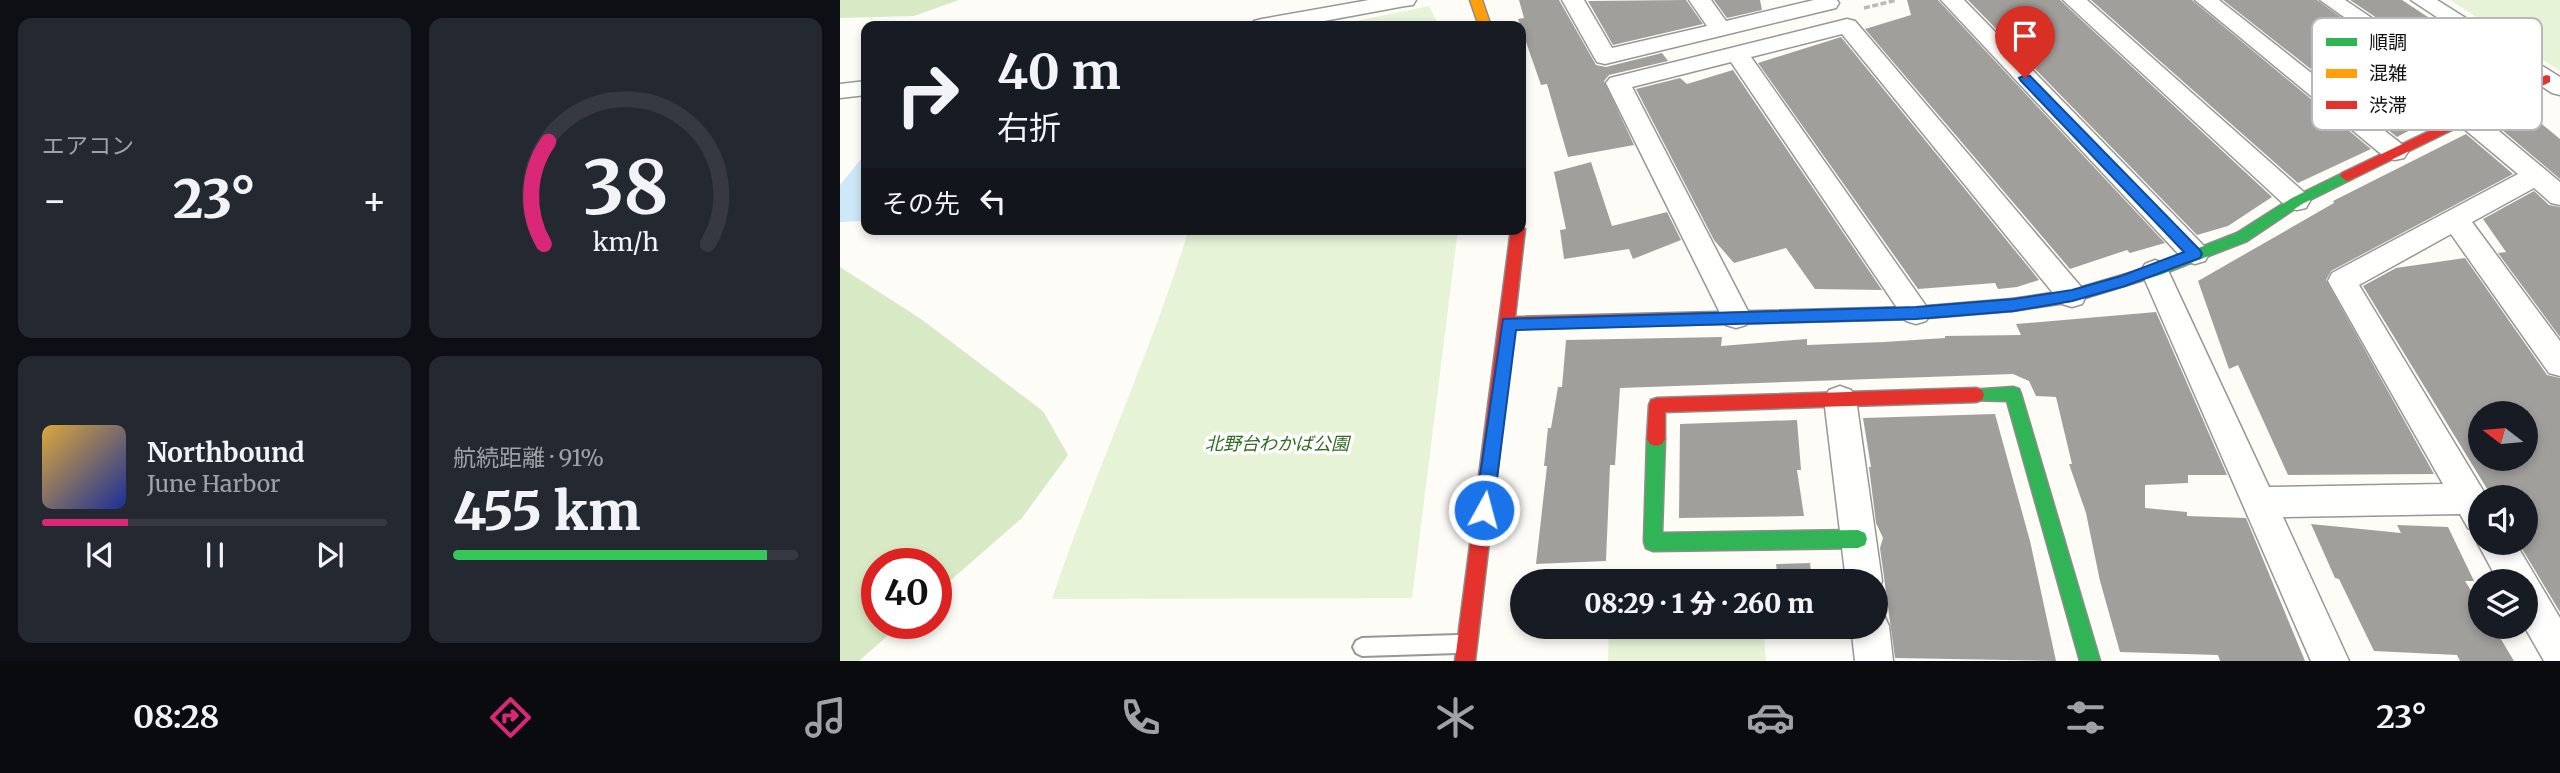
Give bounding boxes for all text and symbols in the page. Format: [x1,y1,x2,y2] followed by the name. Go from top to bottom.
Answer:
[1995,6,2055,78] pin
[2006,17,2044,55] icon: arrive
[2312,18,2542,130] legend
[2369,30,2407,54] text: 順調
[997,41,1121,102] text: 40 m
[882,49,973,140] icon: right
[2369,61,2407,85] text: 混雑
[2369,93,2407,117] text: 渋滞
[997,108,1061,148] text: 右折
[42,131,134,160] text: エアコン
[582,142,669,234] text: 38
[173,167,256,232] text: 23°
[42,177,67,224] text: −
[362,177,387,224] text: +
[974,182,1012,220] icon: left
[882,187,960,220] text: その先
[592,226,659,258] text: km/h
[2468,401,2538,471] north arrow
[2468,401,2538,639] map controls
[1205,432,1352,455] park label: 北野台わかば公園
[147,436,305,469] text: Northbound
[453,443,604,472] text: 航続距離 · 91%
[147,469,280,498] text: June Harbor
[1447,473,1521,547] position arrow
[453,479,641,544] text: 455 km
[2468,485,2538,555] button: sound
[81,536,119,574] icon: previous
[196,536,234,574] icon: pause
[311,536,349,574] icon: next
[861,548,952,639] speed limit sign: 40
[2468,569,2538,639] button: layers
[1584,587,1814,620] text: 08:29 · 1 分 · 260 m
[486,693,535,742] icon: directions
[801,693,850,742] icon: music
[1116,693,1165,742] icon: phone
[1431,693,1480,742] icon: climate
[1746,693,1795,742] icon: car
[2061,693,2110,742] icon: filters
[133,697,219,737] text: 08:28
[2376,697,2427,737] text: 23°

